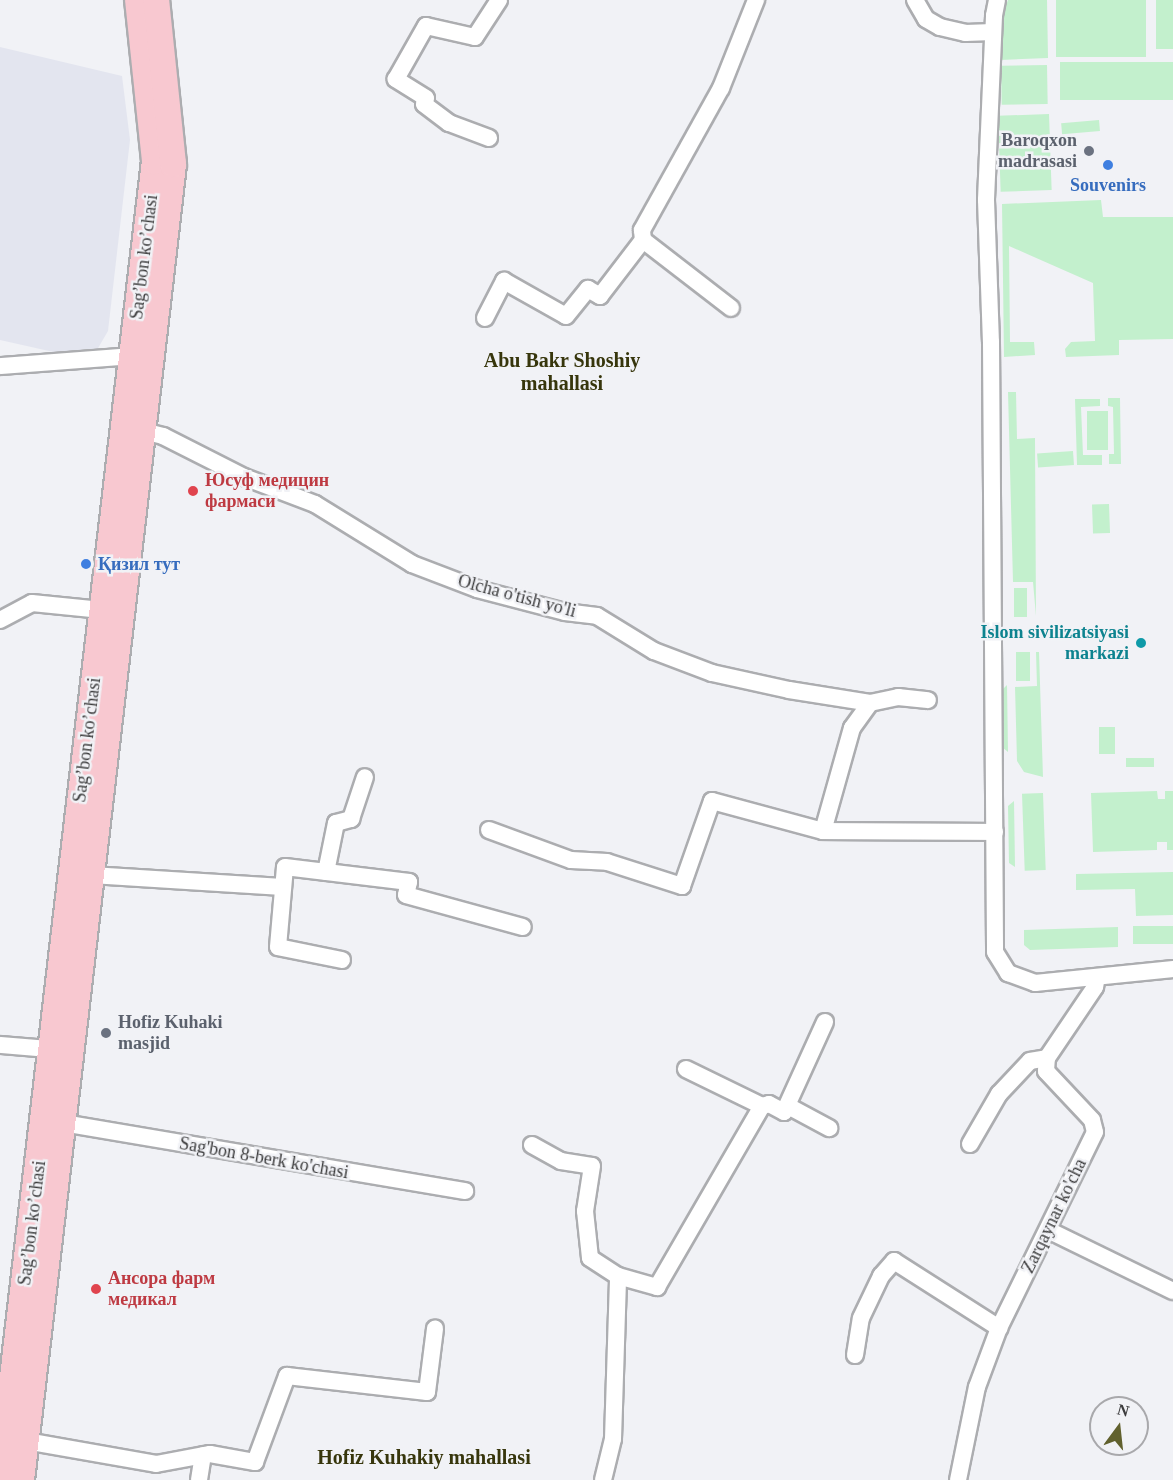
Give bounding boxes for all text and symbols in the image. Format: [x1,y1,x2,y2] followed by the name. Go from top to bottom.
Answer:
[998,130,1077,172] place label: Baroqxon madrasasi
[1082,144,1096,158] marker: Baroqxon madrasasi
[1101,158,1115,172] marker: Souvenirs
[1070,174,1146,196] place label: Souvenirs
[126,193,162,321] street label: Sag’bon ko’chasi
[484,349,640,396] district label: Abu Bakr Shoshiy mahallasi
[205,470,329,512] place label: Юсуф медицин фармаси
[186,484,200,498] marker: Юсуф медицин фармаси
[98,553,180,575] place label: Қизил тут
[79,557,93,571] marker: Қизил тут
[456,570,578,622] street label: Olcha o'tish yo'li
[980,622,1129,664] place label: Islom sivilizatsiyasi markazi
[1134,636,1148,650] marker: Islom sivilizatsiyasi markazi
[69,676,105,804] street label: Sag’bon ko’chasi
[118,1012,223,1054] place label: Hofiz Kuhaki masjid
[99,1026,113,1040] marker: Hofiz Kuhaki masjid
[178,1132,350,1184] street label: Sag'bon 8-berk ko'chasi
[1017,1155,1091,1277] street label: Zarqaynar ko'cha
[14,1159,50,1287] street label: Sag’bon ko’chasi
[108,1268,215,1310] place label: Ансора фарм медикал
[89,1282,103,1296] marker: Ансора фарм медикал
[1089,1396,1149,1456] north arrow
[1115,1400,1131,1420] text: N
[317,1445,531,1469] district label: Hofiz Kuhakiy mahallasi

